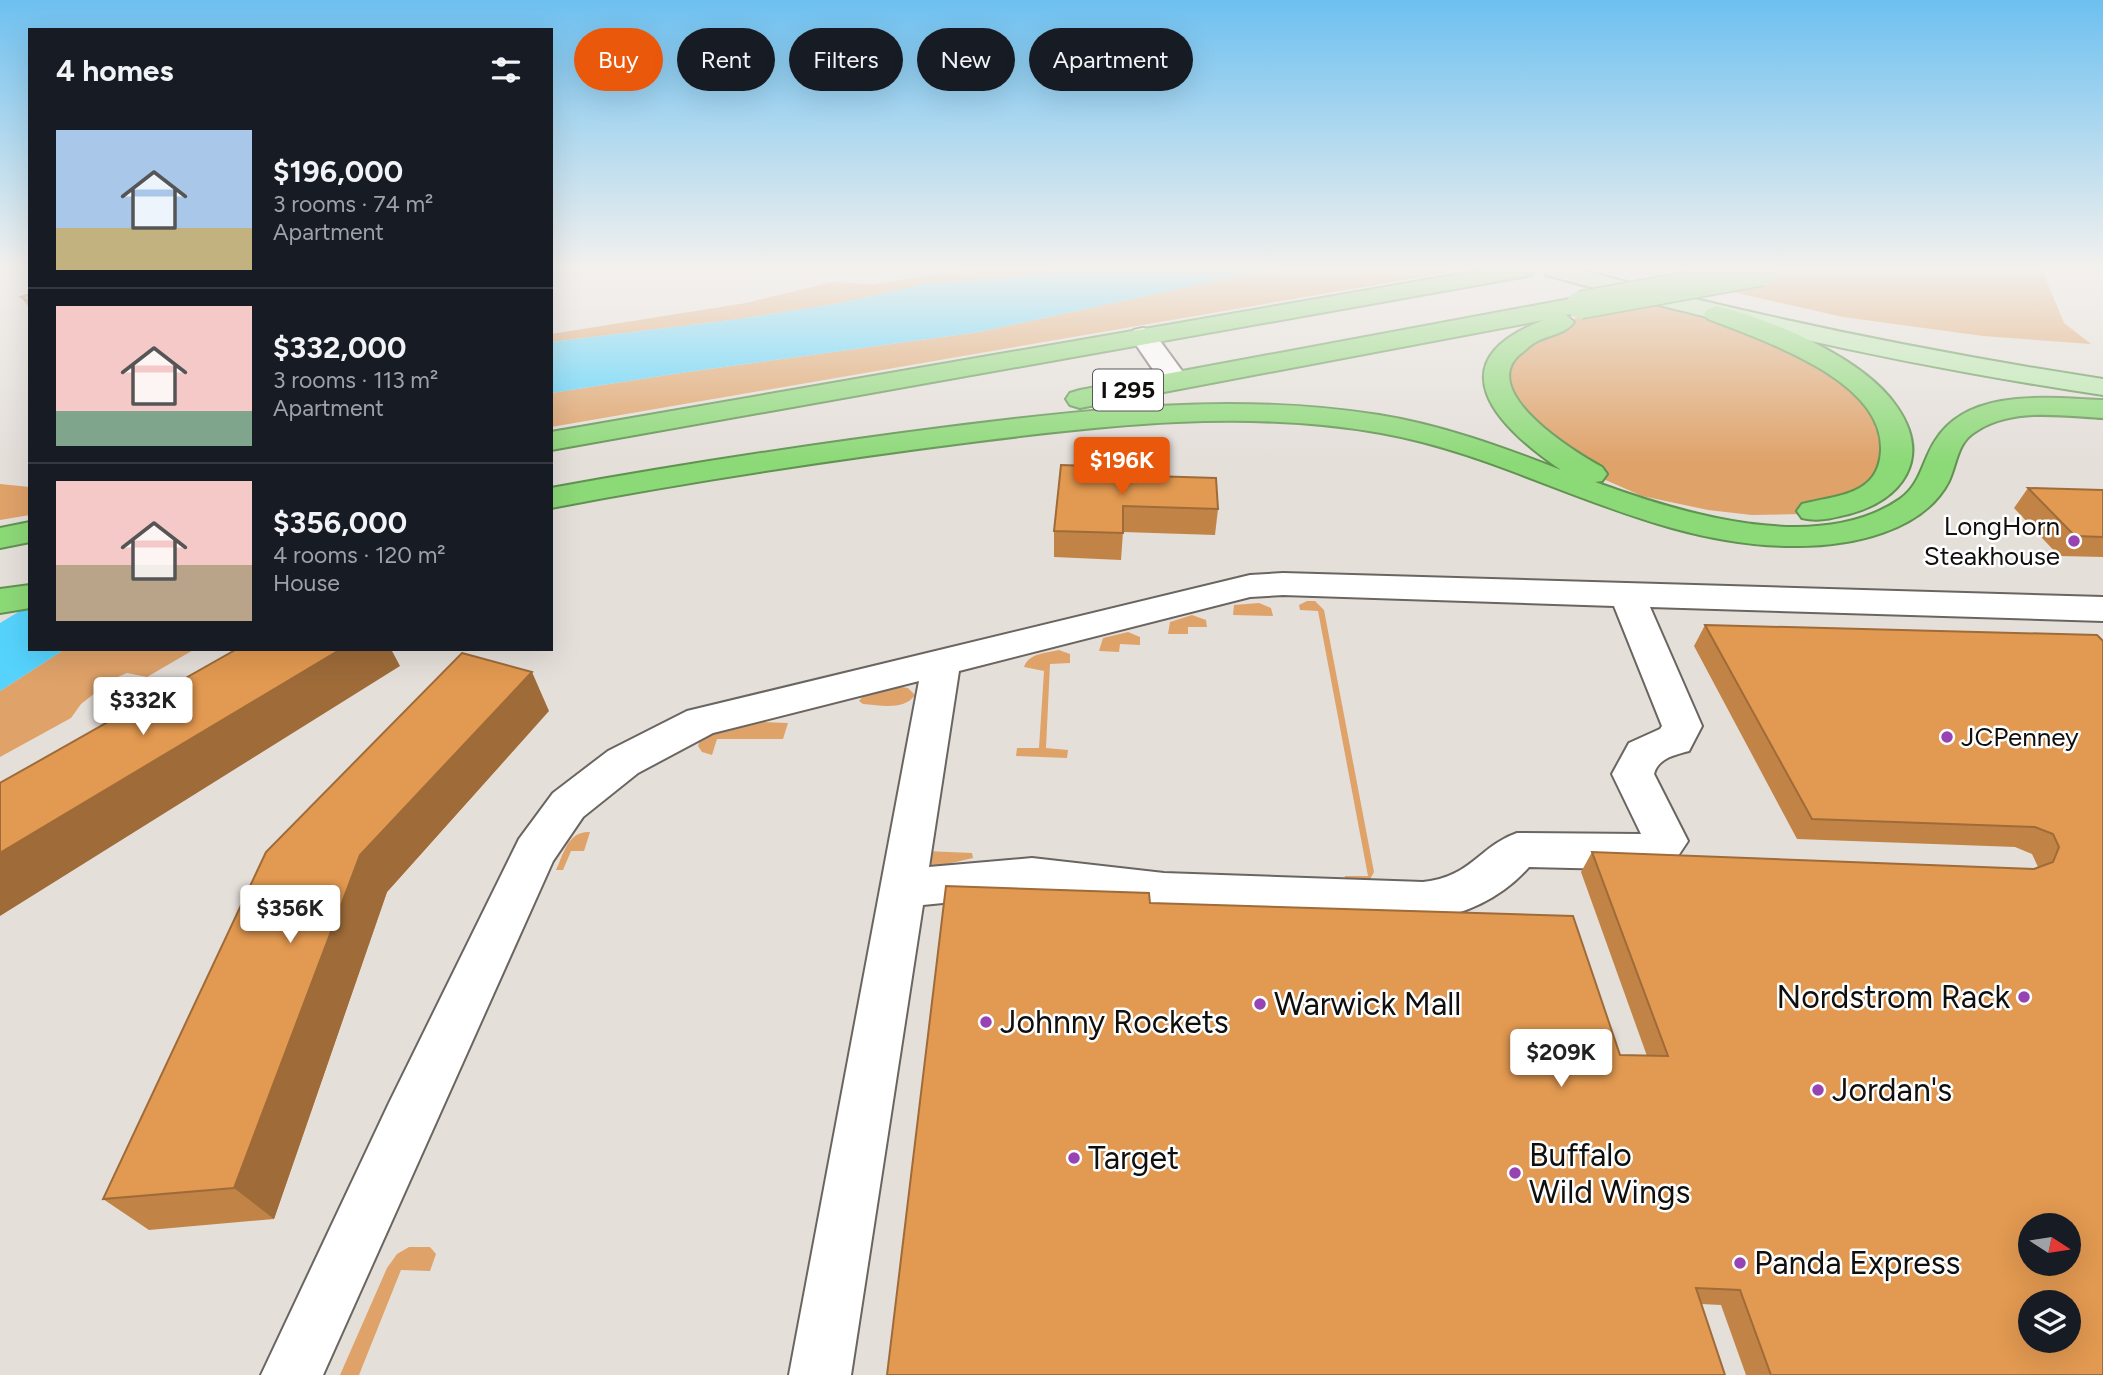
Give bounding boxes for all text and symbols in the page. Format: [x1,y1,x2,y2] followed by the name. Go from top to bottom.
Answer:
[574,28,663,91] chip: Buy
[677,28,775,91] chip: Rent
[789,28,903,91] chip: Filters
[917,28,1015,91] chip: New
[1029,28,1193,91] chip: Apartment
[487,51,525,89] icon: filters
[56,52,173,89] text: 4 homes
[273,153,403,190] text: $196,000
[112,158,196,242] icon: home
[273,190,433,218] text: 3 rooms · 74 m²
[273,218,384,246] text: Apartment
[273,329,406,366] text: $332,000
[112,334,196,418] icon: home
[273,366,438,394] text: 3 rooms · 113 m²
[1093,370,1163,410] road number: I 295
[273,394,384,422] text: Apartment
[1073,438,1171,497] pin: $196K
[1090,446,1154,474] text: $196K
[273,504,407,541] text: $356,000
[112,509,196,593] icon: home
[1924,510,2060,572] place label: LongHorn Steakhouse
[2066,533,2082,549] marker: LongHorn Steakhouse
[273,541,446,569] text: 4 rooms · 120 m²
[273,569,340,597] text: House
[94,678,192,737] pin: $332K
[110,686,176,714] text: $332K
[1961,721,2079,753] place label: JCPenney
[1939,729,1955,745] marker: JCPenney
[241,886,339,945] pin: $356K
[256,894,324,922] text: $356K
[1776,978,2010,1016] place label: Nordstrom Rack
[1274,985,1461,1023] place label: Warwick Mall
[2016,989,2032,1005] marker: Nordstrom Rack
[1252,996,1268,1012] marker: Warwick Mall
[1000,1003,1229,1041] place label: Johnny Rockets
[978,1014,994,1030] marker: Johnny Rockets
[1512,1030,1610,1089] pin: $209K
[1526,1038,1596,1066] text: $209K
[1832,1071,1952,1109] place label: Jordan's
[1810,1082,1826,1098] marker: Jordan's
[1529,1136,1691,1211] place label: Buffalo Wild Wings
[1088,1139,1179,1177] place label: Target
[1066,1150,1082,1166] marker: Target
[1507,1165,1523,1181] marker: Buffalo Wild Wings
[2018,1213,2081,1276] north arrow
[2018,1213,2081,1353] map controls
[1754,1244,1961,1282] place label: Panda Express
[1732,1255,1748,1271] marker: Panda Express
[2018,1290,2081,1353] button: layers

